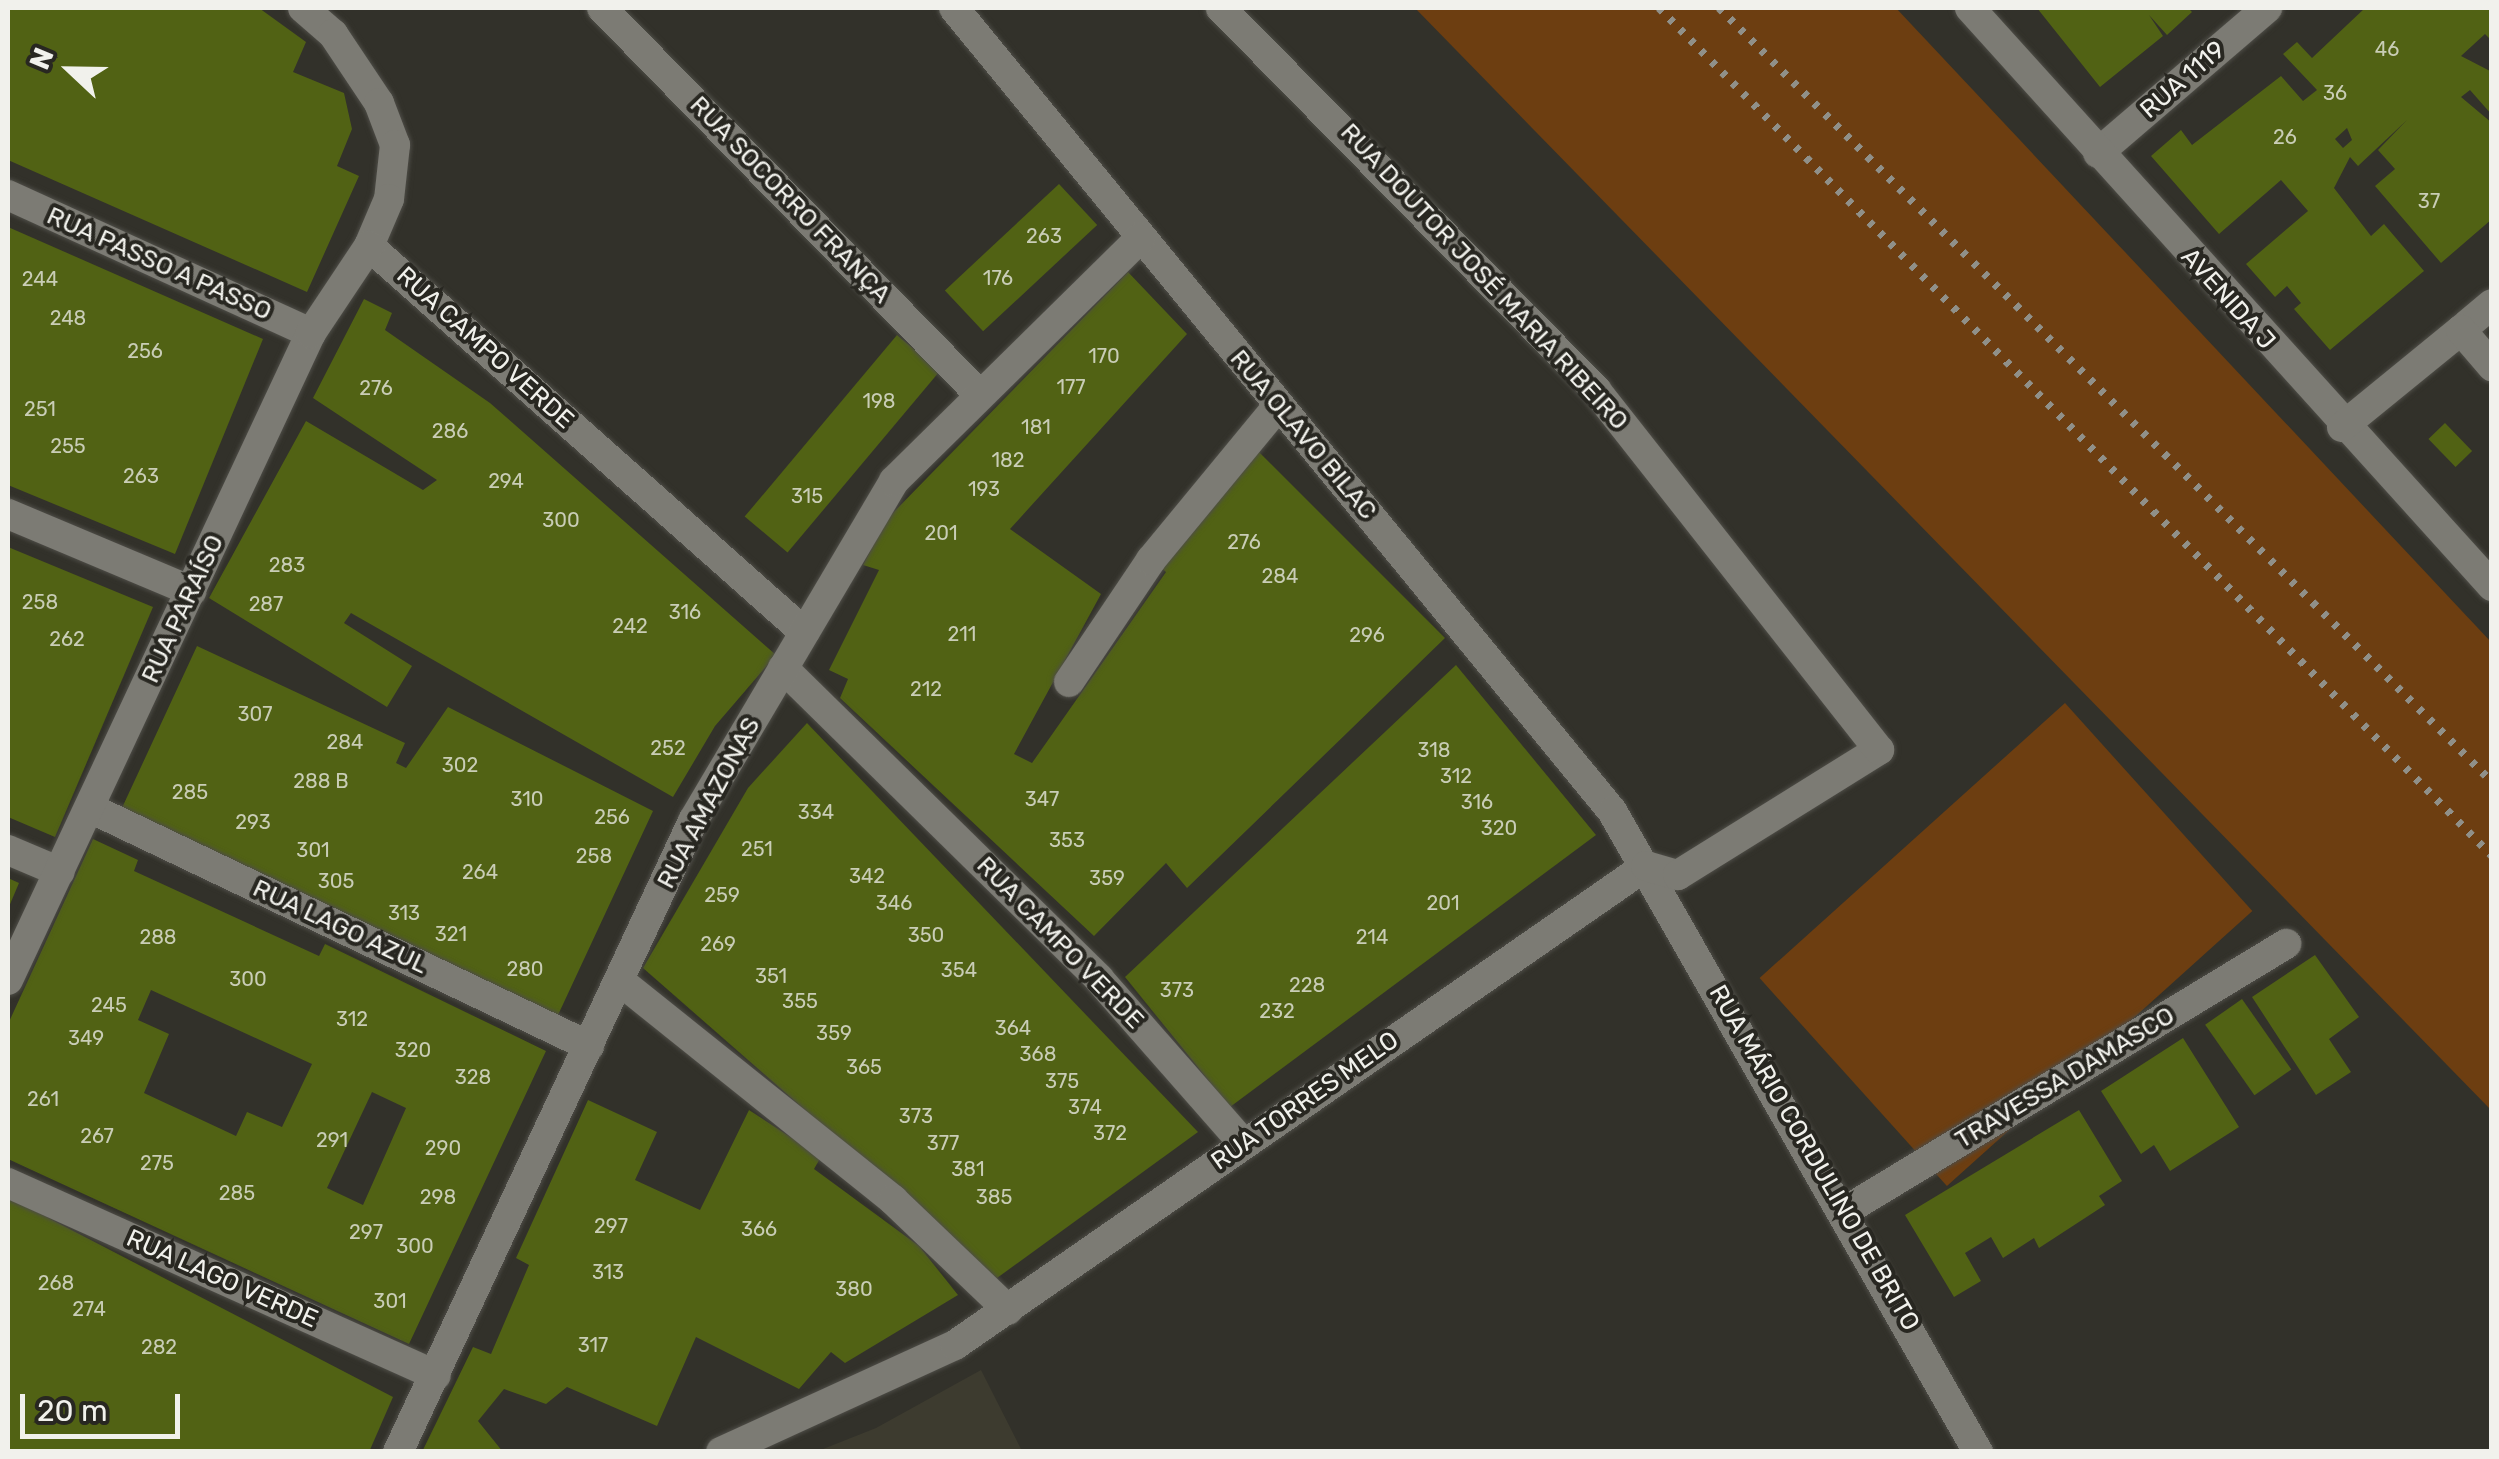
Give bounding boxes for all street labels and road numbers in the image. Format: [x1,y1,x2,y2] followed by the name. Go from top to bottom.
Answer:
[2134,35,2232,125] street label: RUA 1119
[683,90,897,310] street label: RUA SOCORRO FRANÇA
[1334,117,1634,437] street label: RUA DOUTOR JOSÉ MARIA RIBEIRO
[41,201,277,327] street label: RUA PASSO A PASSO
[2174,242,2282,356] street label: AVENIDA J
[390,260,580,436] street label: RUA CAMPO VERDE
[1223,344,1383,526] street label: RUA OLAVO BILAC
[135,530,231,688] street label: RUA PARAÍSO
[651,712,767,894] street label: RUA AMAZONAS
[970,850,1150,1036] street label: RUA CAMPO VERDE
[247,873,433,981] street label: RUA LAGO AZUL
[1702,980,1926,1336] street label: RUA MÁRIO CORDULINO DE BRITO
[1950,1001,2180,1155] street label: TRAVESSA DAMASCO
[1205,1025,1405,1177] street label: RUA TORRES MELO
[121,1223,323,1335] street label: RUA LAGO VERDE

